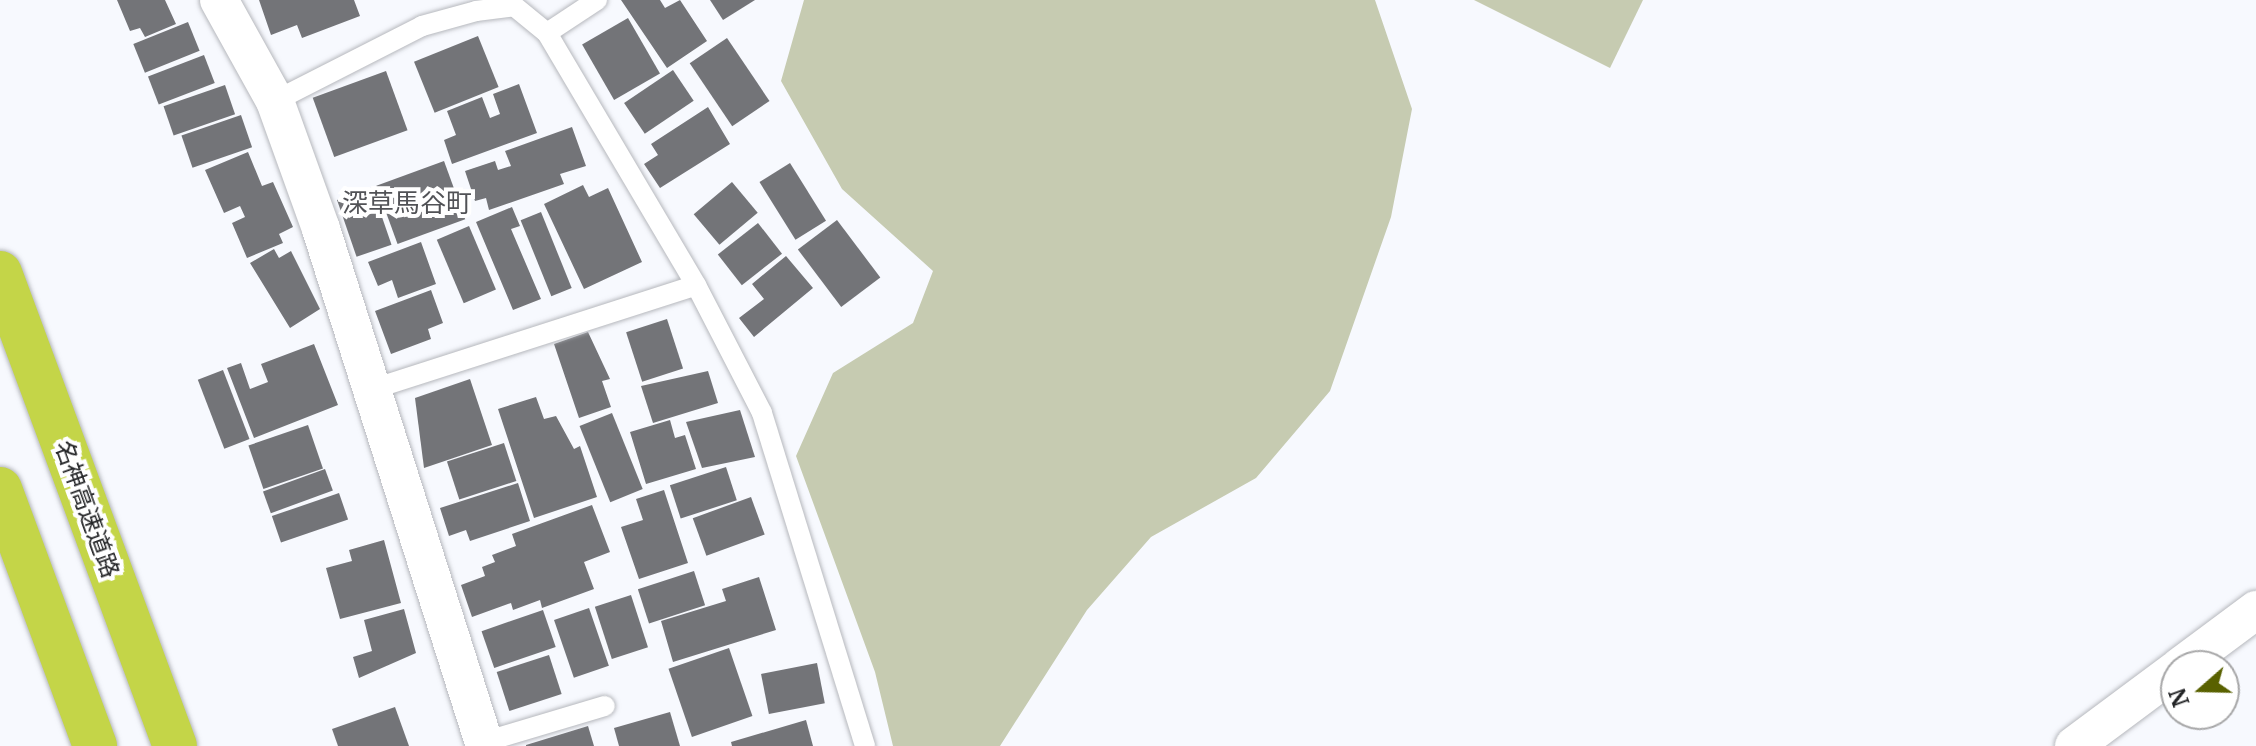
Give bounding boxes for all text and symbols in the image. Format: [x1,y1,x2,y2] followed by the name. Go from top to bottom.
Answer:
[342,187,472,219] district label: 深草馬谷町
[49,436,125,582] street label: 名神高速道路
[2160,650,2240,730] north arrow
[2163,685,2195,710] text: N

